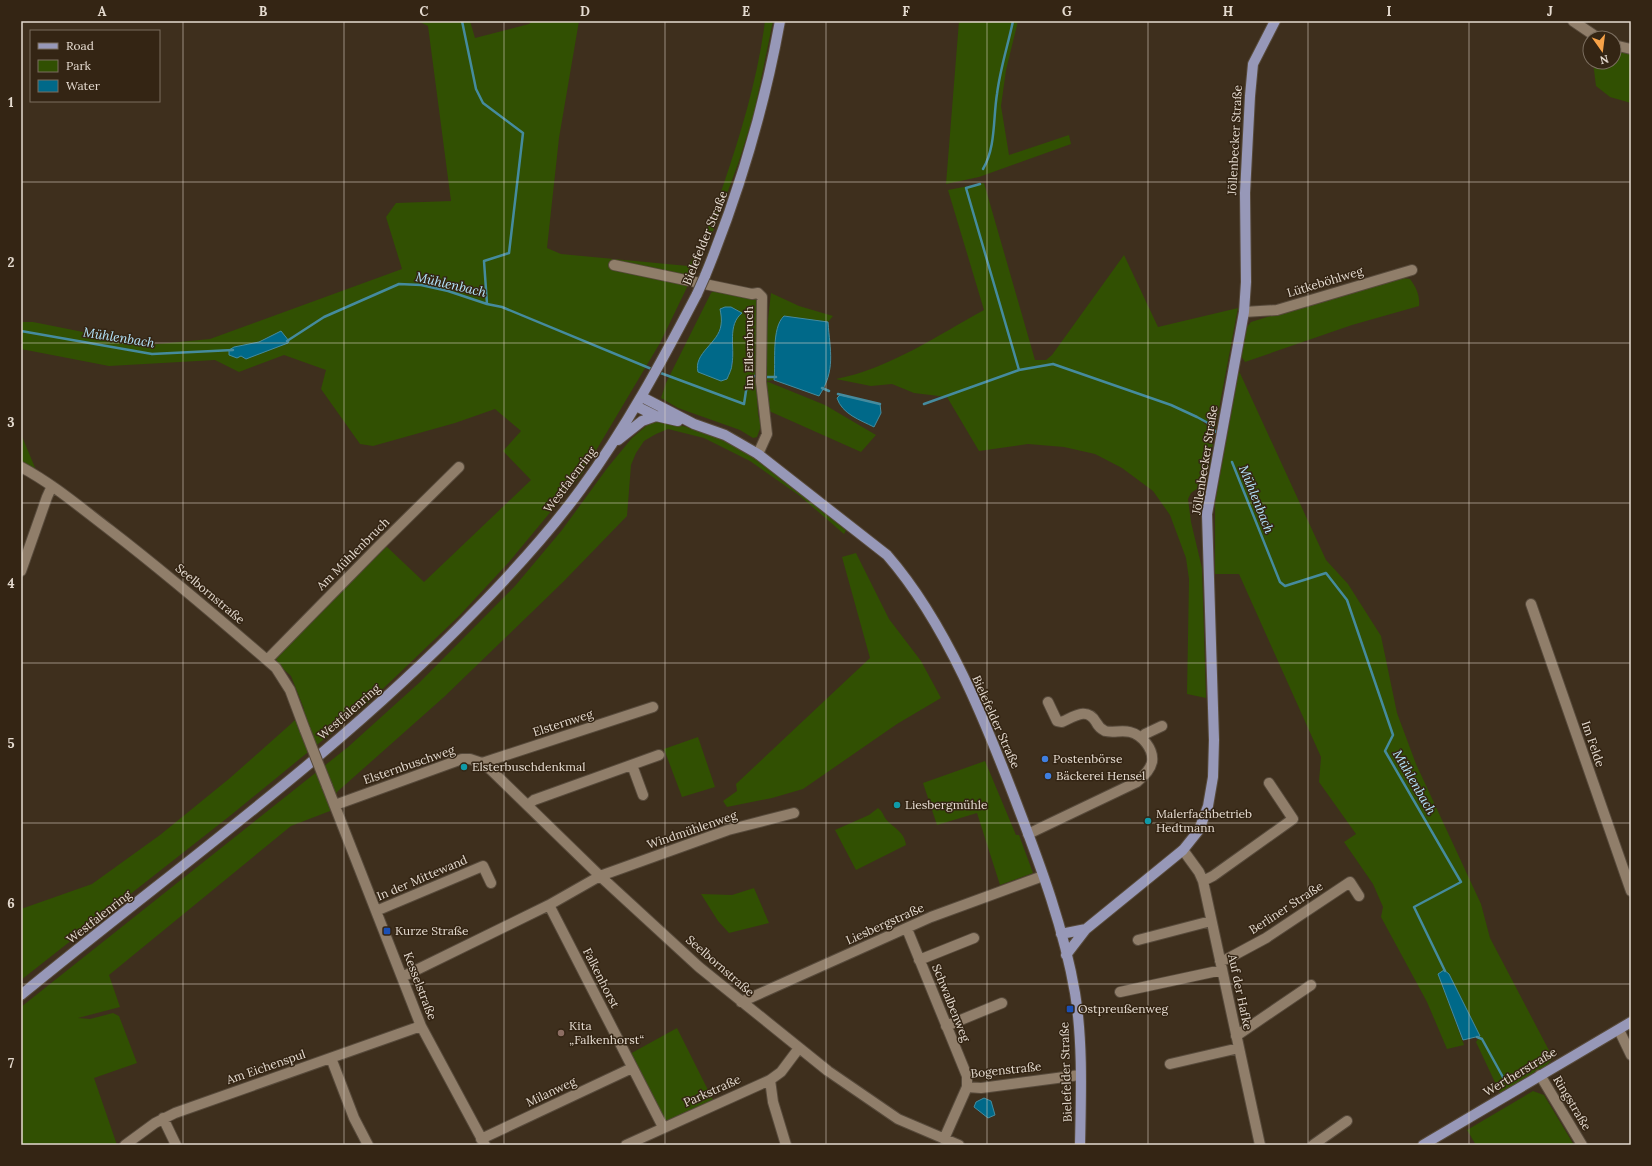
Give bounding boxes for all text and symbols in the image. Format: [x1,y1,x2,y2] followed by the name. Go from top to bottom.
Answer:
[98,3,107,20] text: A
[259,3,268,20] text: B
[420,3,429,20] text: C
[580,3,590,20] text: D
[742,3,750,20] text: E
[902,3,910,20] text: F
[1062,3,1072,20] text: G
[1223,3,1233,20] text: H
[1386,3,1392,20] text: I
[1547,3,1553,20] text: J
[30,30,160,102] legend
[1582,30,1622,70] north arrow
[66,38,94,53] text: Road
[1598,52,1610,68] text: N
[66,58,92,73] text: Park
[66,78,101,93] text: Water
[1224,84,1245,196] street label: Jöllenbecker Straße
[8,94,14,111] text: 1
[679,188,730,287] street label: Bielefelder Straße
[8,254,15,271] text: 2
[1285,263,1365,300] street label: Lütkeböhlweg
[414,268,489,301] water label: Mühlenbach
[741,306,756,390] street label: Im Ellernbruch
[82,323,156,352] water label: Mühlenbach
[1188,404,1221,516] street label: Jöllenbecker Straße
[7,414,15,431] text: 3
[540,444,599,515] street label: Westfalenring
[1235,463,1278,536] water label: Mühlenbach
[312,514,392,594] street label: Am Mühlenbruch
[173,560,248,627] street label: Seelbornstraße
[7,575,15,592] text: 4
[969,673,1024,771] street label: Bielefelder Straße
[314,680,383,743] street label: Westfalenring
[531,706,595,739] street label: Elsternweg
[1579,719,1608,769] street label: Im Felde
[7,735,15,752] text: 5
[361,742,457,787] street label: Elsternbuschweg
[1389,747,1440,818] water label: Mühlenbach
[1053,751,1123,766] place label: Postenbörse
[1040,754,1050,764] marker: Postenbörse
[472,759,585,774] place label: Elsterbuschdenkmal
[459,762,469,772] marker: Elsterbuschdenkmal
[1056,768,1145,783] place label: Bäckerei Hensel
[1043,771,1053,781] marker: Bäckerei Hensel
[905,797,988,812] place label: Liesbergmühle
[892,800,902,810] marker: Liesbergmühle
[1156,806,1252,835] place label: Malerfachbetrieb Hedtmann
[645,807,739,852] street label: Windmühlenweg
[1143,816,1153,826] marker: Malerfachbetrieb Hedtmann
[374,852,469,903] street label: In der Mittewand
[1246,878,1326,937] street label: Berliner Straße
[63,886,134,947] street label: Westfalenring
[7,895,15,912] text: 6
[843,899,927,947] street label: Liesbergstraße
[395,923,469,938] place label: Kurze Straße
[382,926,392,936] marker: Kurze Straße
[683,932,758,1000] street label: Seelbornstraße
[580,945,623,1011] street label: Falkenhorst
[401,950,440,1022] street label: Kesselstraße
[1225,952,1256,1032] street label: Auf der Hafke
[929,962,974,1044] street label: Schwalbenweg
[1078,1001,1168,1016] place label: Ostpreußenweg
[1065,1004,1075,1014] marker: Ostpreußenweg
[569,1018,644,1047] place label: Kita „Falkenhorst“
[1056,1021,1075,1122] street label: Bielefelder Straße
[556,1028,566,1038] marker: Kita „Falkenhorst“
[1480,1044,1560,1099] street label: Wertherstraße
[223,1046,307,1087] street label: Am Eichenspul
[8,1055,14,1072] text: 7
[970,1058,1043,1081] street label: Bogenstraße
[681,1071,743,1110] street label: Parkstraße
[523,1073,579,1110] street label: Milanweg
[1550,1073,1595,1133] street label: Ringstraße

